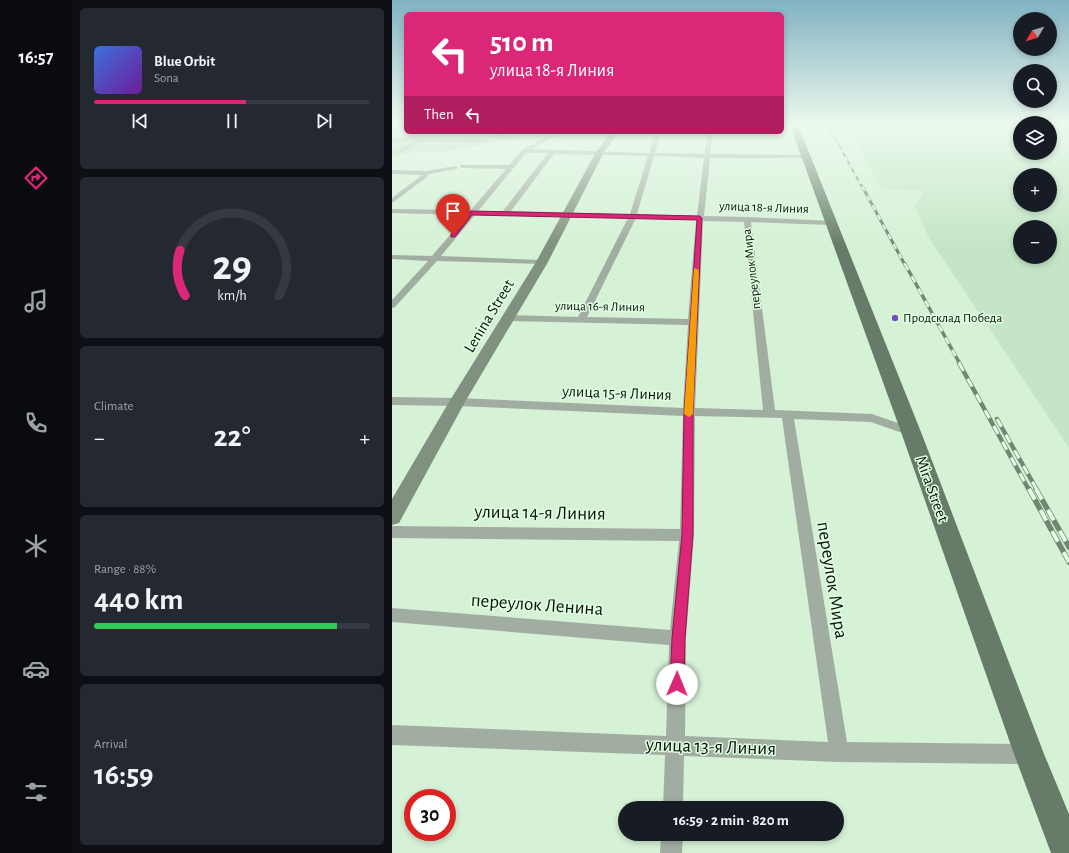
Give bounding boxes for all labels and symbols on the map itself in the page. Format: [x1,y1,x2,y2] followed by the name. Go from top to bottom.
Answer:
[1013,12,1057,56] north arrow
[436,194,470,235] pin
[718,200,809,216] street label: улица 18-я Линия
[741,228,763,310] street label: переулок Мира
[461,277,517,355] street label: Lenina Street
[554,300,645,314] street label: улица 16-я Линия
[903,312,1002,325] place label: Продсклад Победа
[890,313,900,323] marker: Продсклад Победа
[561,383,672,404] street label: улица 15-я Линия
[913,454,951,524] street label: Mira Street
[473,502,606,524] street label: улица 14-я Линия
[813,520,851,640] street label: переулок Мира
[470,591,604,619] street label: переулок Ленина
[656,663,698,705] position arrow
[645,735,776,759] street label: улица 13-я Линия
[404,789,456,841] speed limit sign: 30

